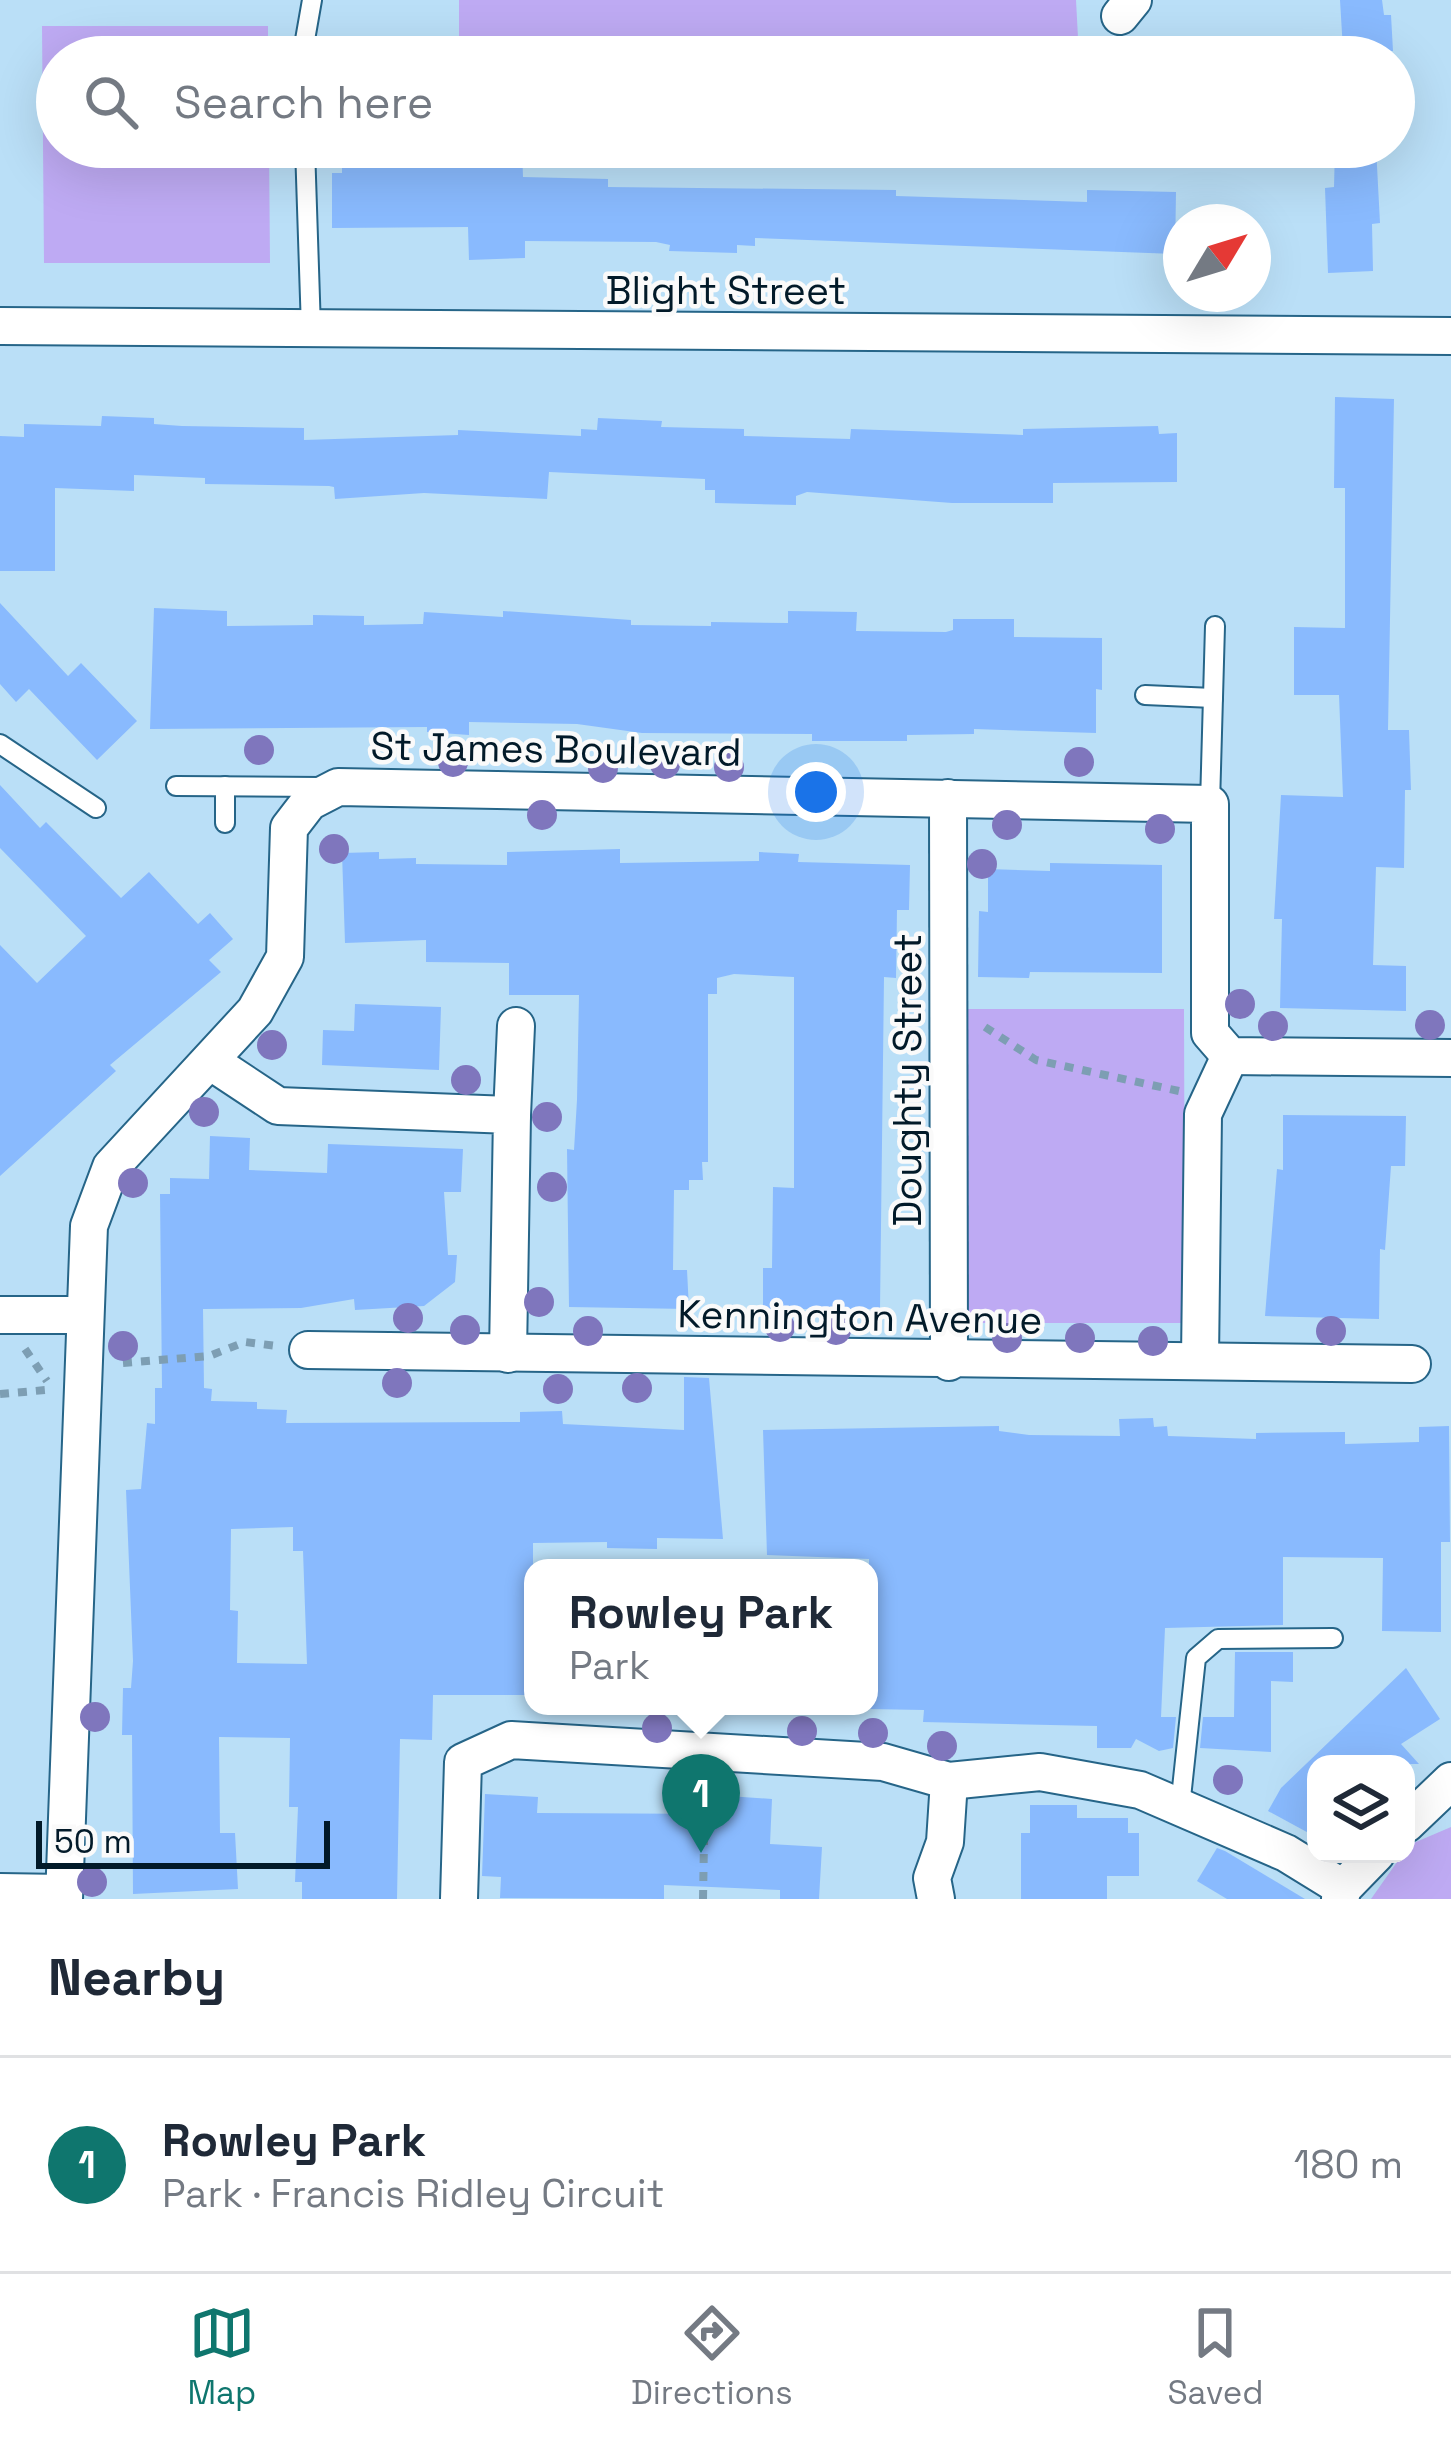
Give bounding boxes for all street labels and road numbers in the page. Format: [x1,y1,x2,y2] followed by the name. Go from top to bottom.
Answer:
[606,266,846,315] street label: Blight Street
[370,721,742,777] street label: St James Boulevard
[883,933,932,1227] street label: Doughty Street
[677,1289,1043,1345] street label: Kennington Avenue

